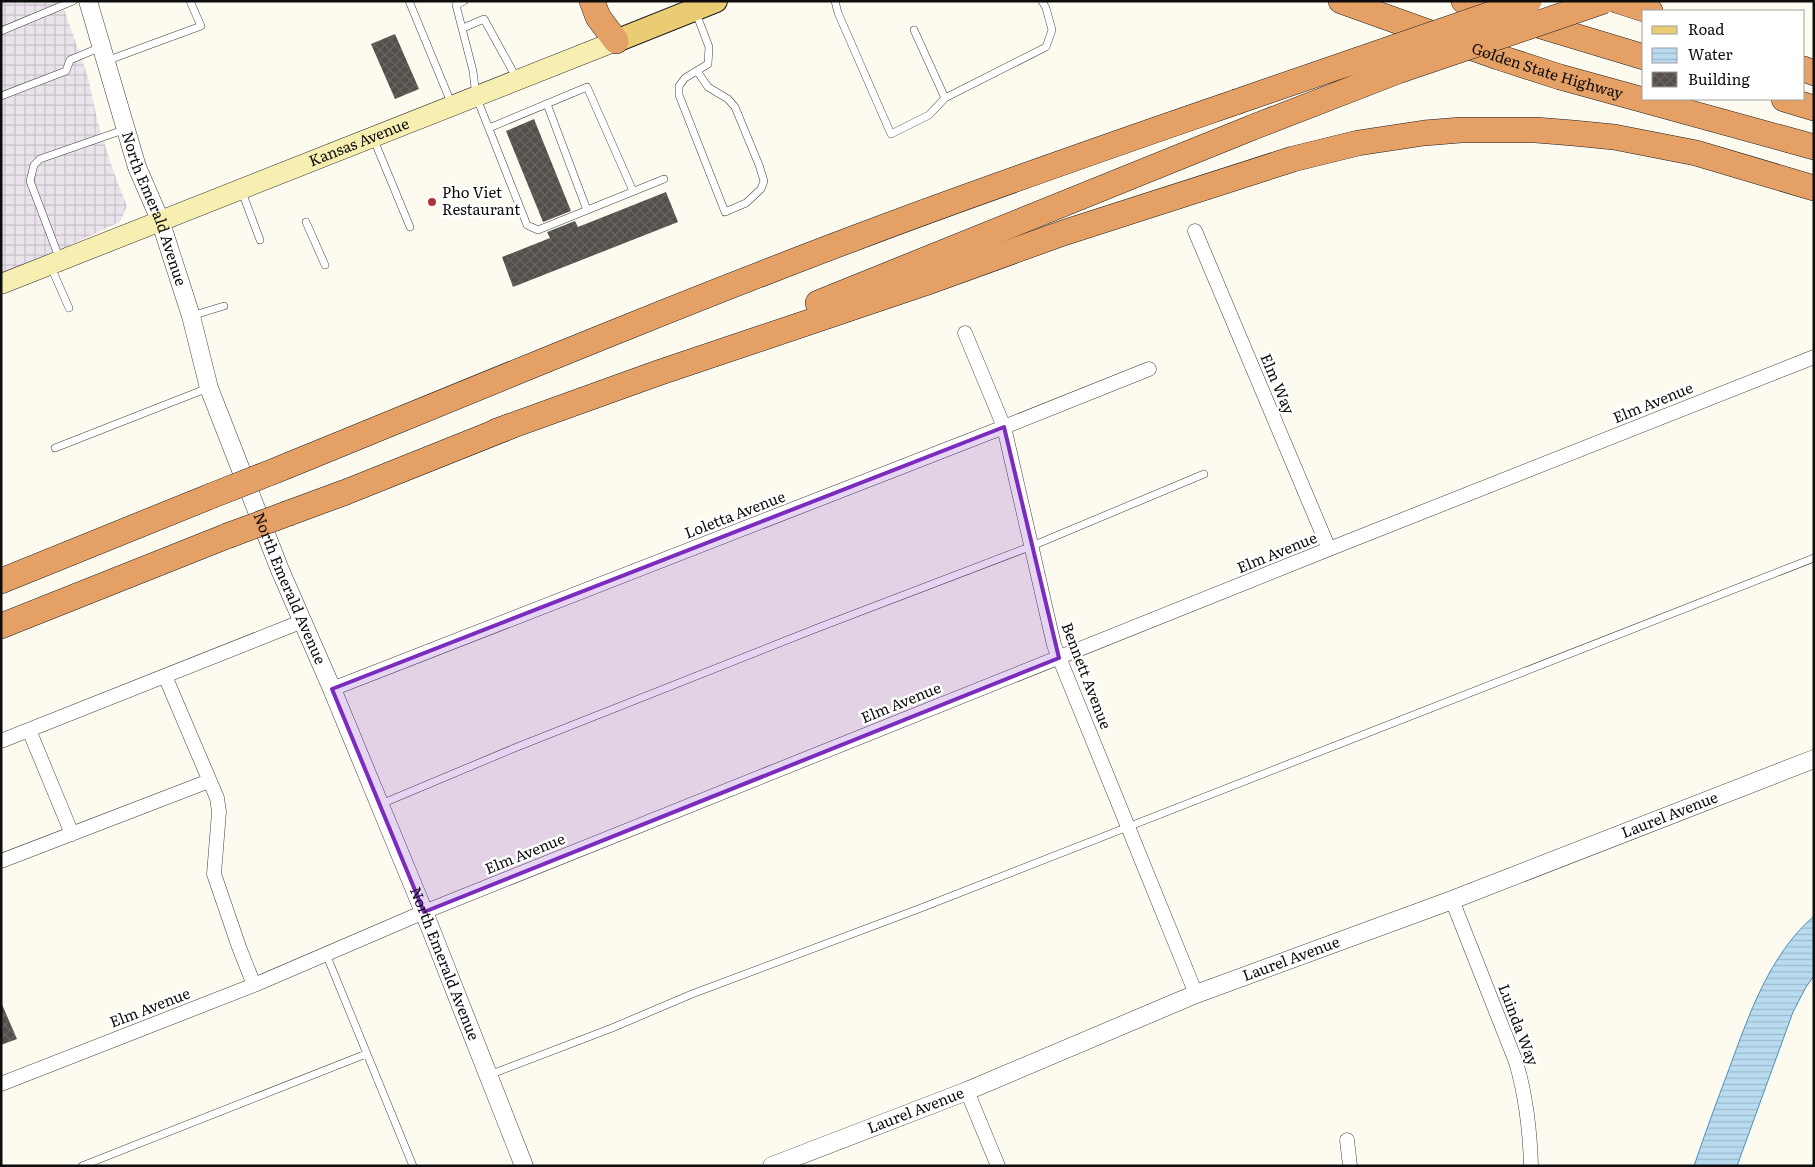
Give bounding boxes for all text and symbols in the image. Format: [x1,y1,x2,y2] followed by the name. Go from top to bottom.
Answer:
[1642,10,1805,100] legend
[1688,17,1724,40] text: Road
[1469,36,1626,104] street label: Golden State Highway
[1688,42,1733,65] text: Water
[1688,67,1750,90] text: Building
[305,111,412,171] street label: Kansas Avenue
[117,128,194,289] street label: North Emerald Avenue
[442,180,520,220] place label: Pho Viet Restaurant
[426,196,438,208] marker: Pho Viet Restaurant
[1255,349,1302,418] street label: Elm Way
[1609,375,1696,428] street label: Elm Avenue
[681,484,788,543] street label: Loletta Avenue
[249,509,333,668] street label: North Emerald Avenue
[1233,525,1320,578] street label: Elm Avenue
[1057,619,1118,732] street label: Bennett Avenue
[857,675,944,728] street label: Elm Avenue
[1617,784,1721,843] street label: Laurel Avenue
[481,826,568,879] street label: Elm Avenue
[405,883,486,1044] street label: North Emerald Avenue
[1239,929,1343,986] street label: Laurel Avenue
[1493,980,1546,1069] street label: Luinda Way
[106,981,193,1033] street label: Elm Avenue
[863,1080,967,1138] street label: Laurel Avenue

